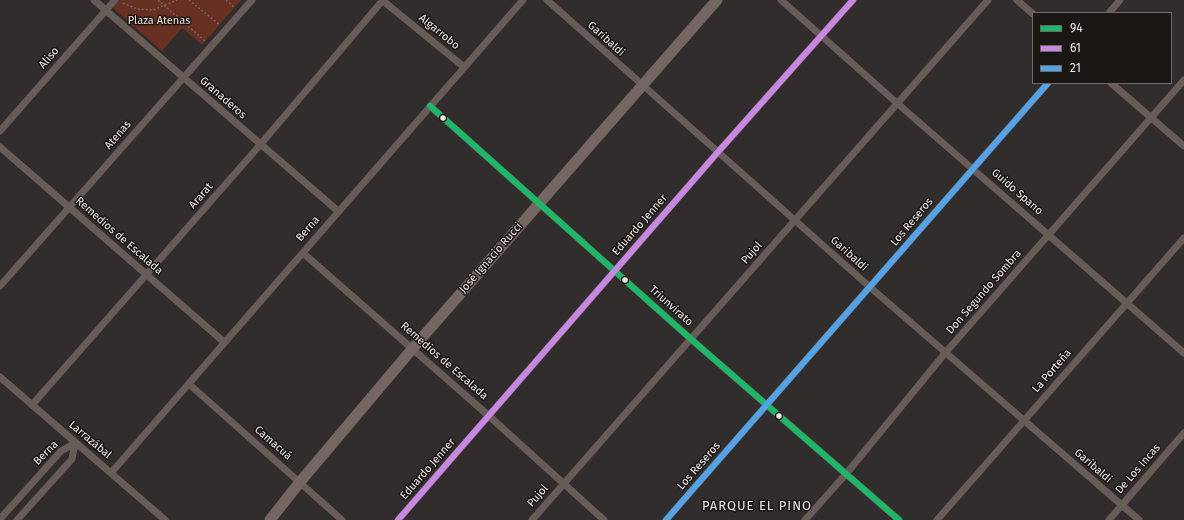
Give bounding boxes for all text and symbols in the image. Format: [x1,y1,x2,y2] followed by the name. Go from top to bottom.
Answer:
[416,12,462,52] street label: Algarrobo
[1032,12,1172,84] legend
[128,14,190,28] park label: Plaza Atenas
[585,19,627,59] street label: Garibaldi
[1070,21,1083,35] text: 94
[1070,41,1081,55] text: 61
[36,45,62,71] street label: Aliso
[1070,61,1081,75] text: 21
[197,74,249,122] street label: Granaderos
[438,113,448,123] unlabelled marker
[102,118,134,152] street label: Atenas
[989,166,1045,218] street label: Guido Spano
[186,180,216,212] street label: Ararat
[610,192,670,258] street label: Eduardo Jenner
[73,195,165,277] street label: Remedios de Escalada
[888,195,936,249] street label: Los Reseros
[293,214,323,244] street label: Berna
[457,220,525,296] street label: José Ignacio Rucci
[828,234,870,274] street label: Garibaldi
[739,239,765,267] street label: Pujol
[944,247,1024,337] street label: Don Segundo Sombra
[620,275,630,285] unlabelled marker
[646,283,696,329] street label: Triunvirato
[398,320,490,402] street label: Remedios de Escalada
[1030,347,1074,395] street label: La Porteña
[774,411,784,421] unlabelled marker
[66,418,114,462] street label: Larrazábal
[252,423,294,463] street label: Camacuá
[398,436,458,502] street label: Eduardo Jenner
[31,438,61,468] street label: Berna
[675,439,723,493] street label: Los Reseros
[1113,441,1163,497] street label: De Los Incas
[1072,446,1114,486] street label: Garibaldi
[525,482,551,510] street label: Pujol
[702,498,812,514] district label: PARQUE EL PINO

